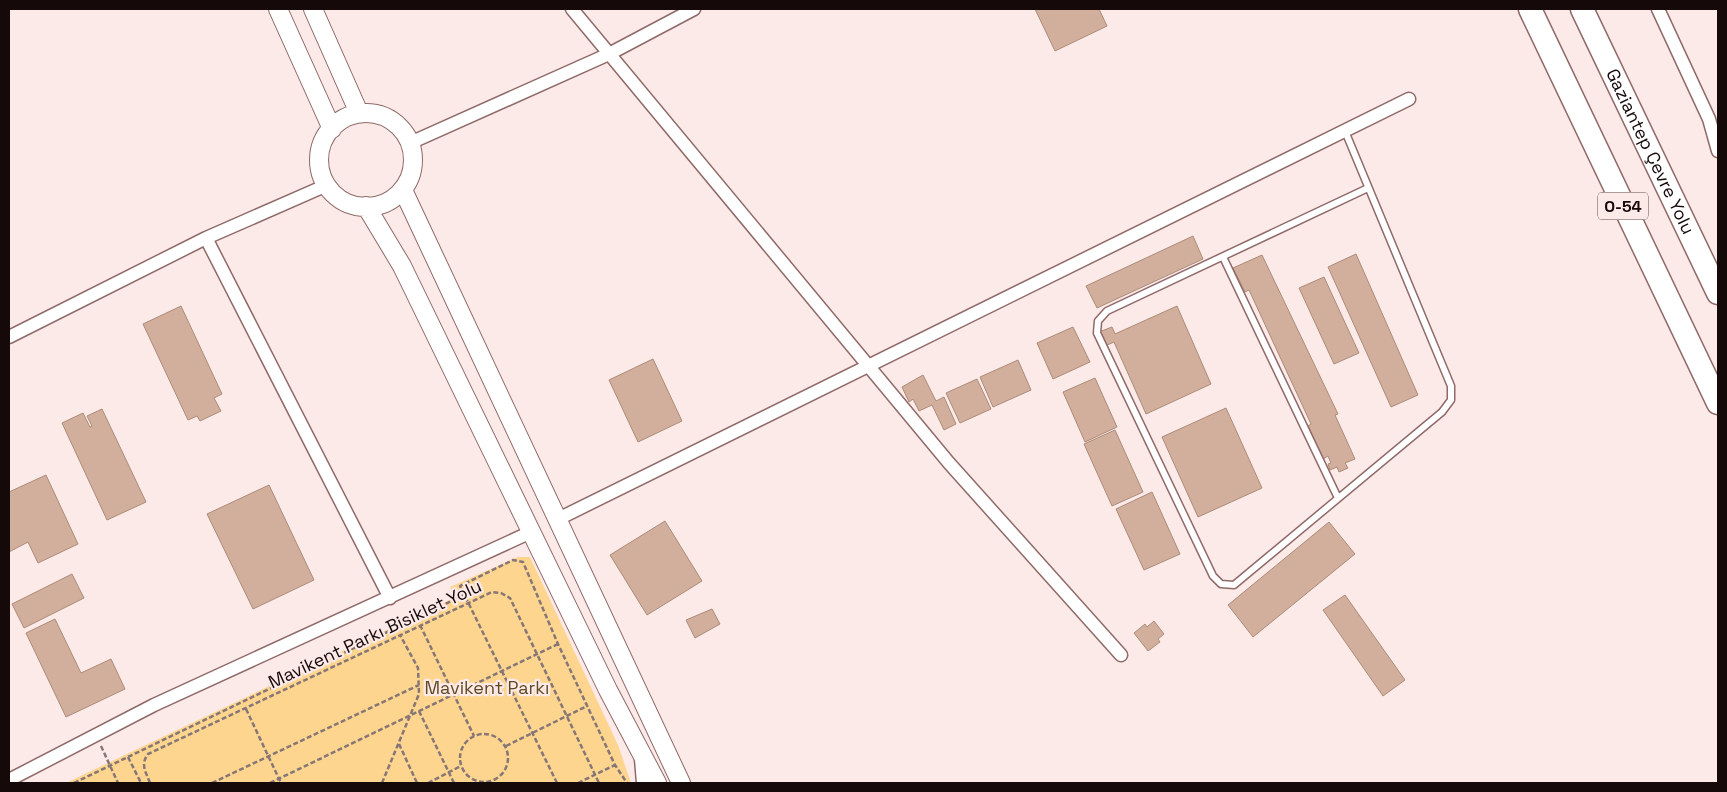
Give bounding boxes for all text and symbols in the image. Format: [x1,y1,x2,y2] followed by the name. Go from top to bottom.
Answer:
[1601,65,1700,238] street label: Gaziantep Çevre Yolu
[1598,192,1648,220] road number: O-54
[264,574,485,693] street label: Mavikent Parkı Bisiklet Yolu
[425,676,549,699] park label: Mavikent Parkı

